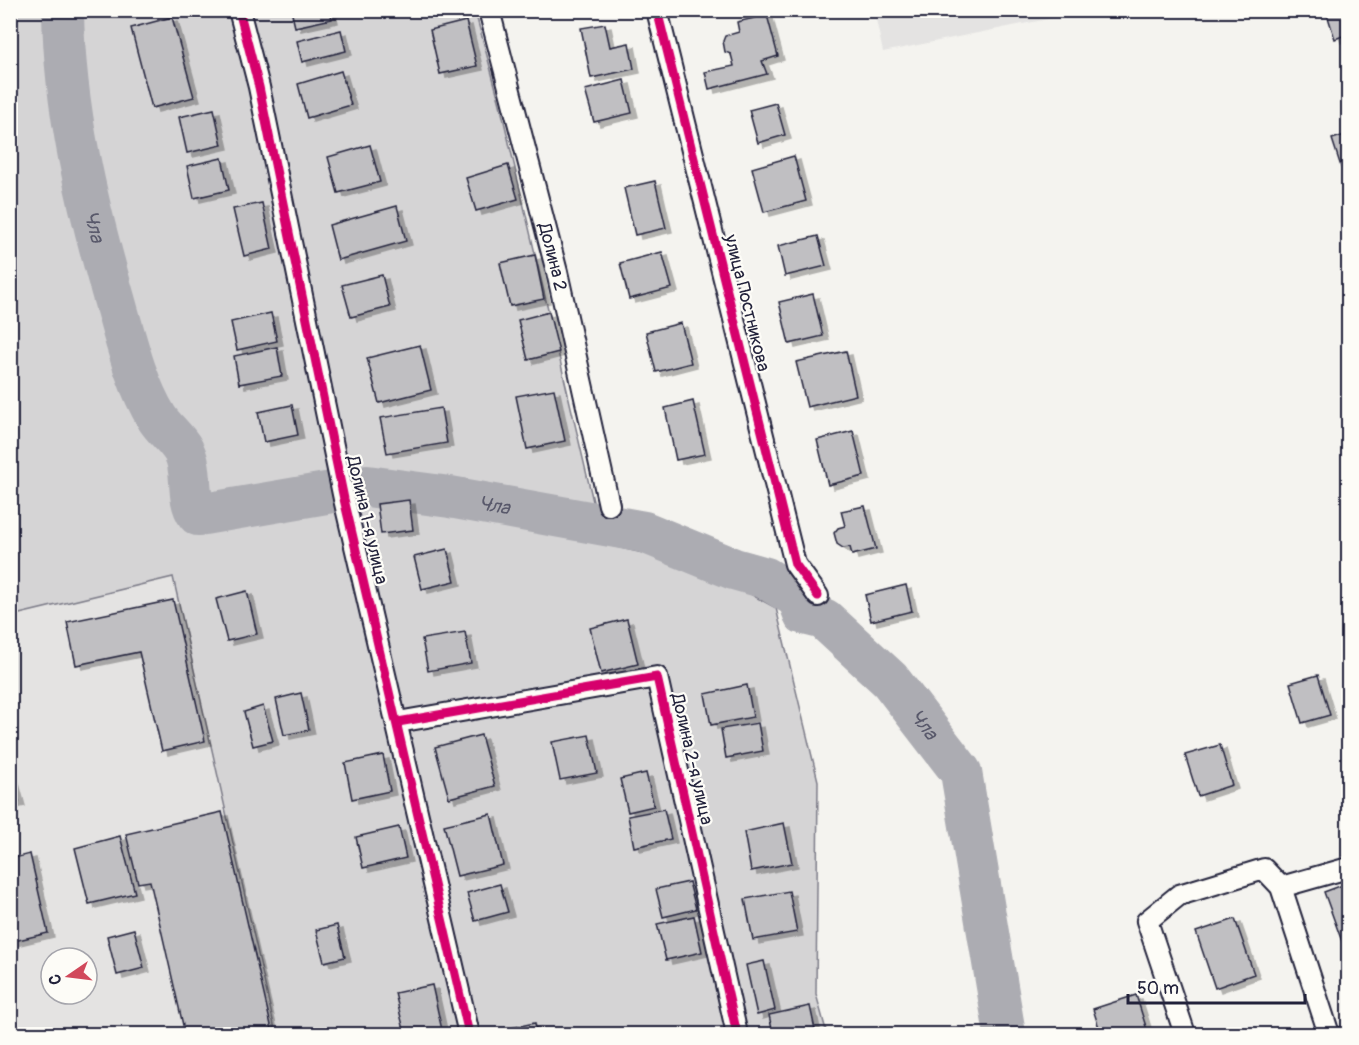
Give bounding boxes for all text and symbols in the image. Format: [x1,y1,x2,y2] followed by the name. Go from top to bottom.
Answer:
[79,208,111,246] water label: Чла
[533,219,572,293] street label: Долина 2
[719,231,775,374] street label: улица Постникова
[341,453,393,586] street label: Долина 1-я улица
[476,490,514,520] water label: Чла
[665,690,718,827] street label: Долина 2-я улица
[904,704,945,746] water label: Чла
[39,946,99,1006] north arrow
[1128,967,1305,1005] scale bar
[44,972,66,987] text: С
[1137,977,1179,1000] text: 50 m

